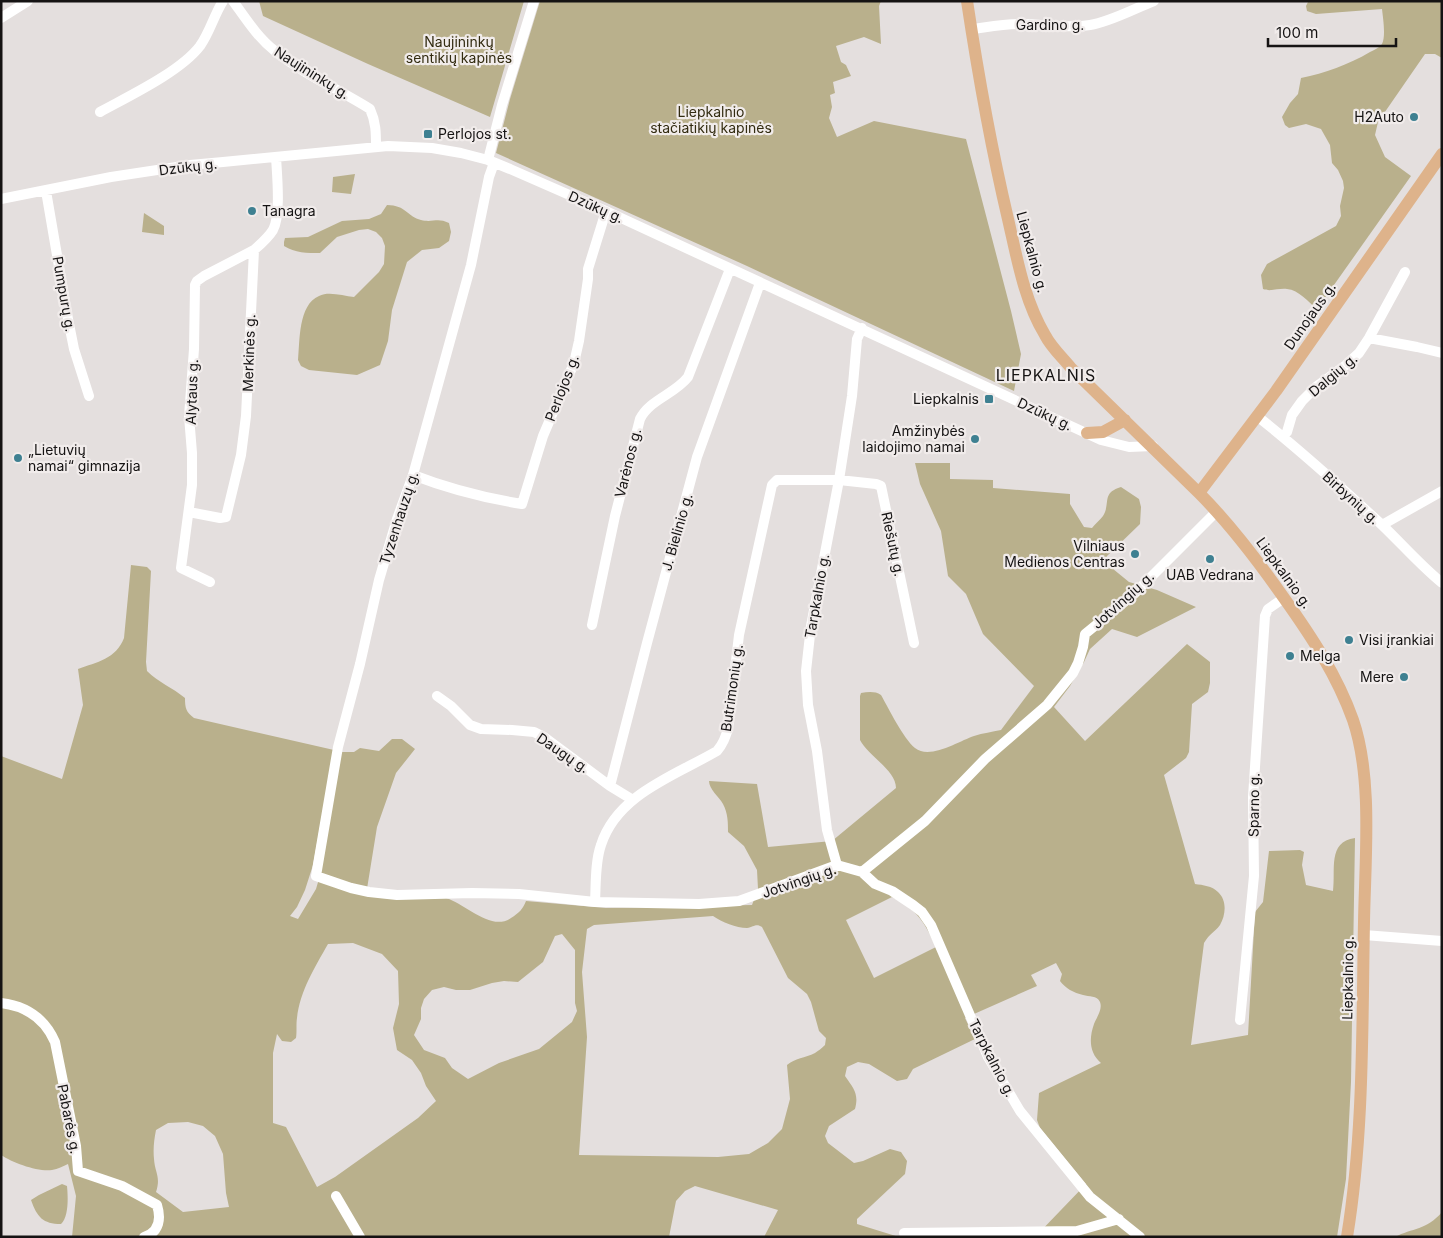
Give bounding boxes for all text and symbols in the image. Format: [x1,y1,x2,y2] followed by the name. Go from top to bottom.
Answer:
[1268,15,1396,47] scale bar
[1016,16,1084,33] street label: Gardino g.
[1276,23,1318,42] text: 100 m
[406,33,512,66] park label: Naujininkų sentikių kapinės
[271,43,353,103] street label: Naujininkų g.
[650,103,772,136] park label: Liepkalnio stačiatikių kapinės
[1354,108,1404,125] place label: H2Auto
[1408,111,1420,123] marker: H2Auto
[438,125,511,142] place label: Perlojos st.
[422,128,434,140] marker: Perlojos st.
[158,154,218,179] street label: Dzūkų g.
[566,187,626,226] street label: Dzūkų g.
[262,202,316,219] place label: Tanagra
[246,205,258,217] marker: Tanagra
[1013,209,1052,294] street label: Liepkalnio g.
[49,255,80,333] street label: Pumpurų g.
[1280,279,1339,353] street label: Dunojaus g.
[239,314,258,392] street label: Merkinės g.
[1305,349,1360,400] street label: Dalgių g.
[541,352,582,424] street label: Perlojos g.
[182,359,201,425] street label: Alytaus g.
[996,365,1096,385] district label: LIEPKALNIS
[913,390,979,407] place label: Liepkalnis
[983,393,995,405] marker: Liepkalnis
[1015,393,1075,434] street label: Dzūkų g.
[862,422,965,455] place label: Amžinybės laidojimo namai
[611,427,644,499] street label: Varėnos g.
[969,433,981,445] marker: Amžinybės laidojimo namai
[28,441,141,474] place label: „Lietuvių namai“ gimnazija
[12,452,24,464] marker: „Lietuvių namai“ gimnazija
[1319,468,1383,528] street label: Birbynių g.
[375,469,422,567] street label: Tyzenhauzų g.
[657,491,696,572] street label: J. Bielinio g.
[878,510,909,578] street label: Riešutų g.
[1253,534,1316,612] street label: Liepkalnio g.
[1004,537,1125,570] place label: Vilniaus Medienos Centras
[1129,548,1141,560] marker: Vilniaus Medienos Centras
[801,552,832,639] street label: Tarpkalnio g.
[1204,553,1216,565] marker: UAB Vedrana
[1166,566,1254,583] place label: UAB Vedrana
[1088,567,1157,632] street label: Jotvingių g.
[1359,631,1434,648] place label: Visi įrankiai
[1343,634,1355,646] marker: Visi įrankiai
[717,643,746,733] street label: Butrimonių g.
[1300,647,1341,664] place label: Melga
[1284,650,1296,662] marker: Melga
[1360,668,1394,685] place label: Mere
[1398,671,1410,683] marker: Mere
[534,729,593,776] street label: Daugų g.
[1244,773,1263,837] street label: Sparno g.
[759,860,838,901] street label: Jotvingių g.
[1338,936,1357,1020] street label: Liepkalnio g.
[965,1016,1019,1100] street label: Tarpkalnio g.
[54,1083,85,1155] street label: Pabarės g.

